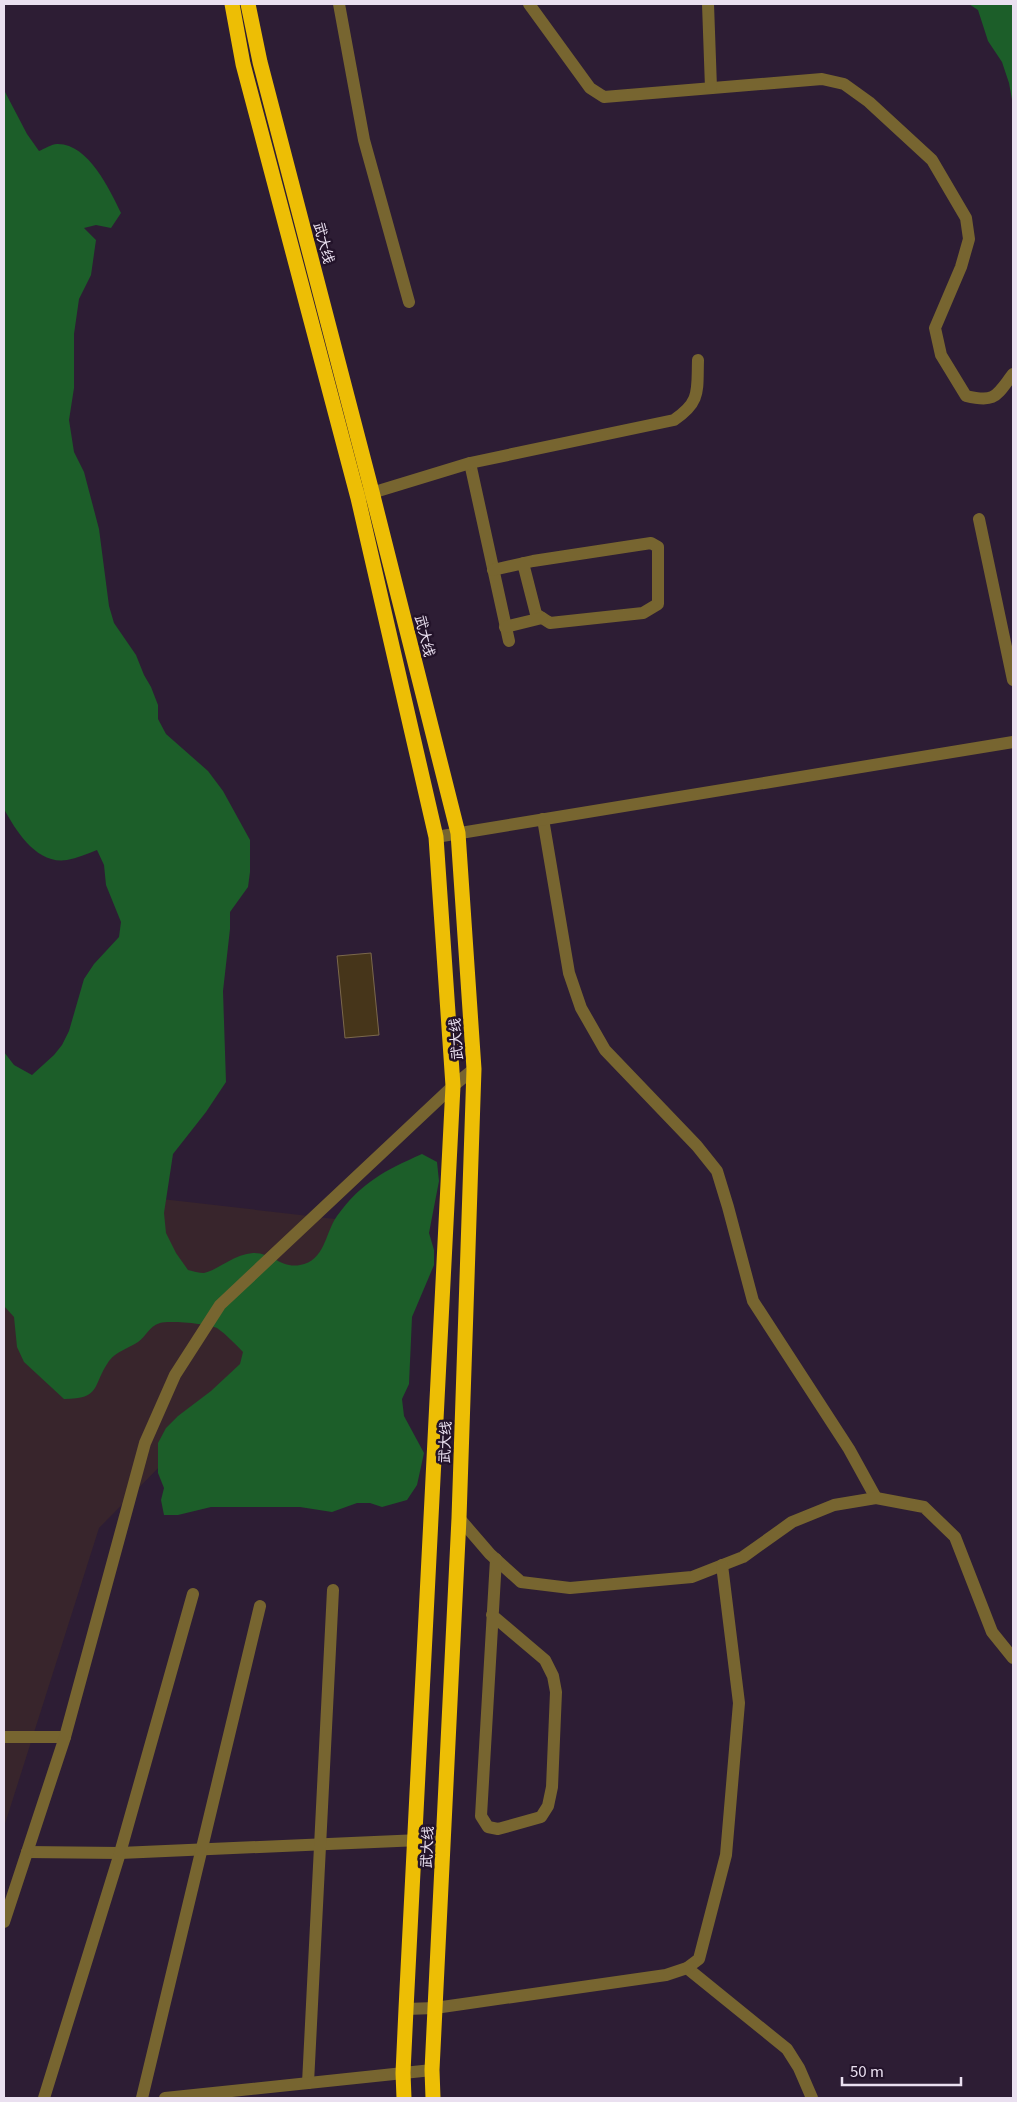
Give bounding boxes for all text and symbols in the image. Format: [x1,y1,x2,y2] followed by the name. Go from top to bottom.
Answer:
[310,220,340,266] street label: 武大线
[411,613,441,659] street label: 武大线
[444,1017,466,1061] street label: 武大线
[433,1421,455,1463] street label: 武大线
[415,1825,437,1868] street label: 武大线
[842,2054,961,2086] scale bar
[850,2060,884,2081] text: 50 m

